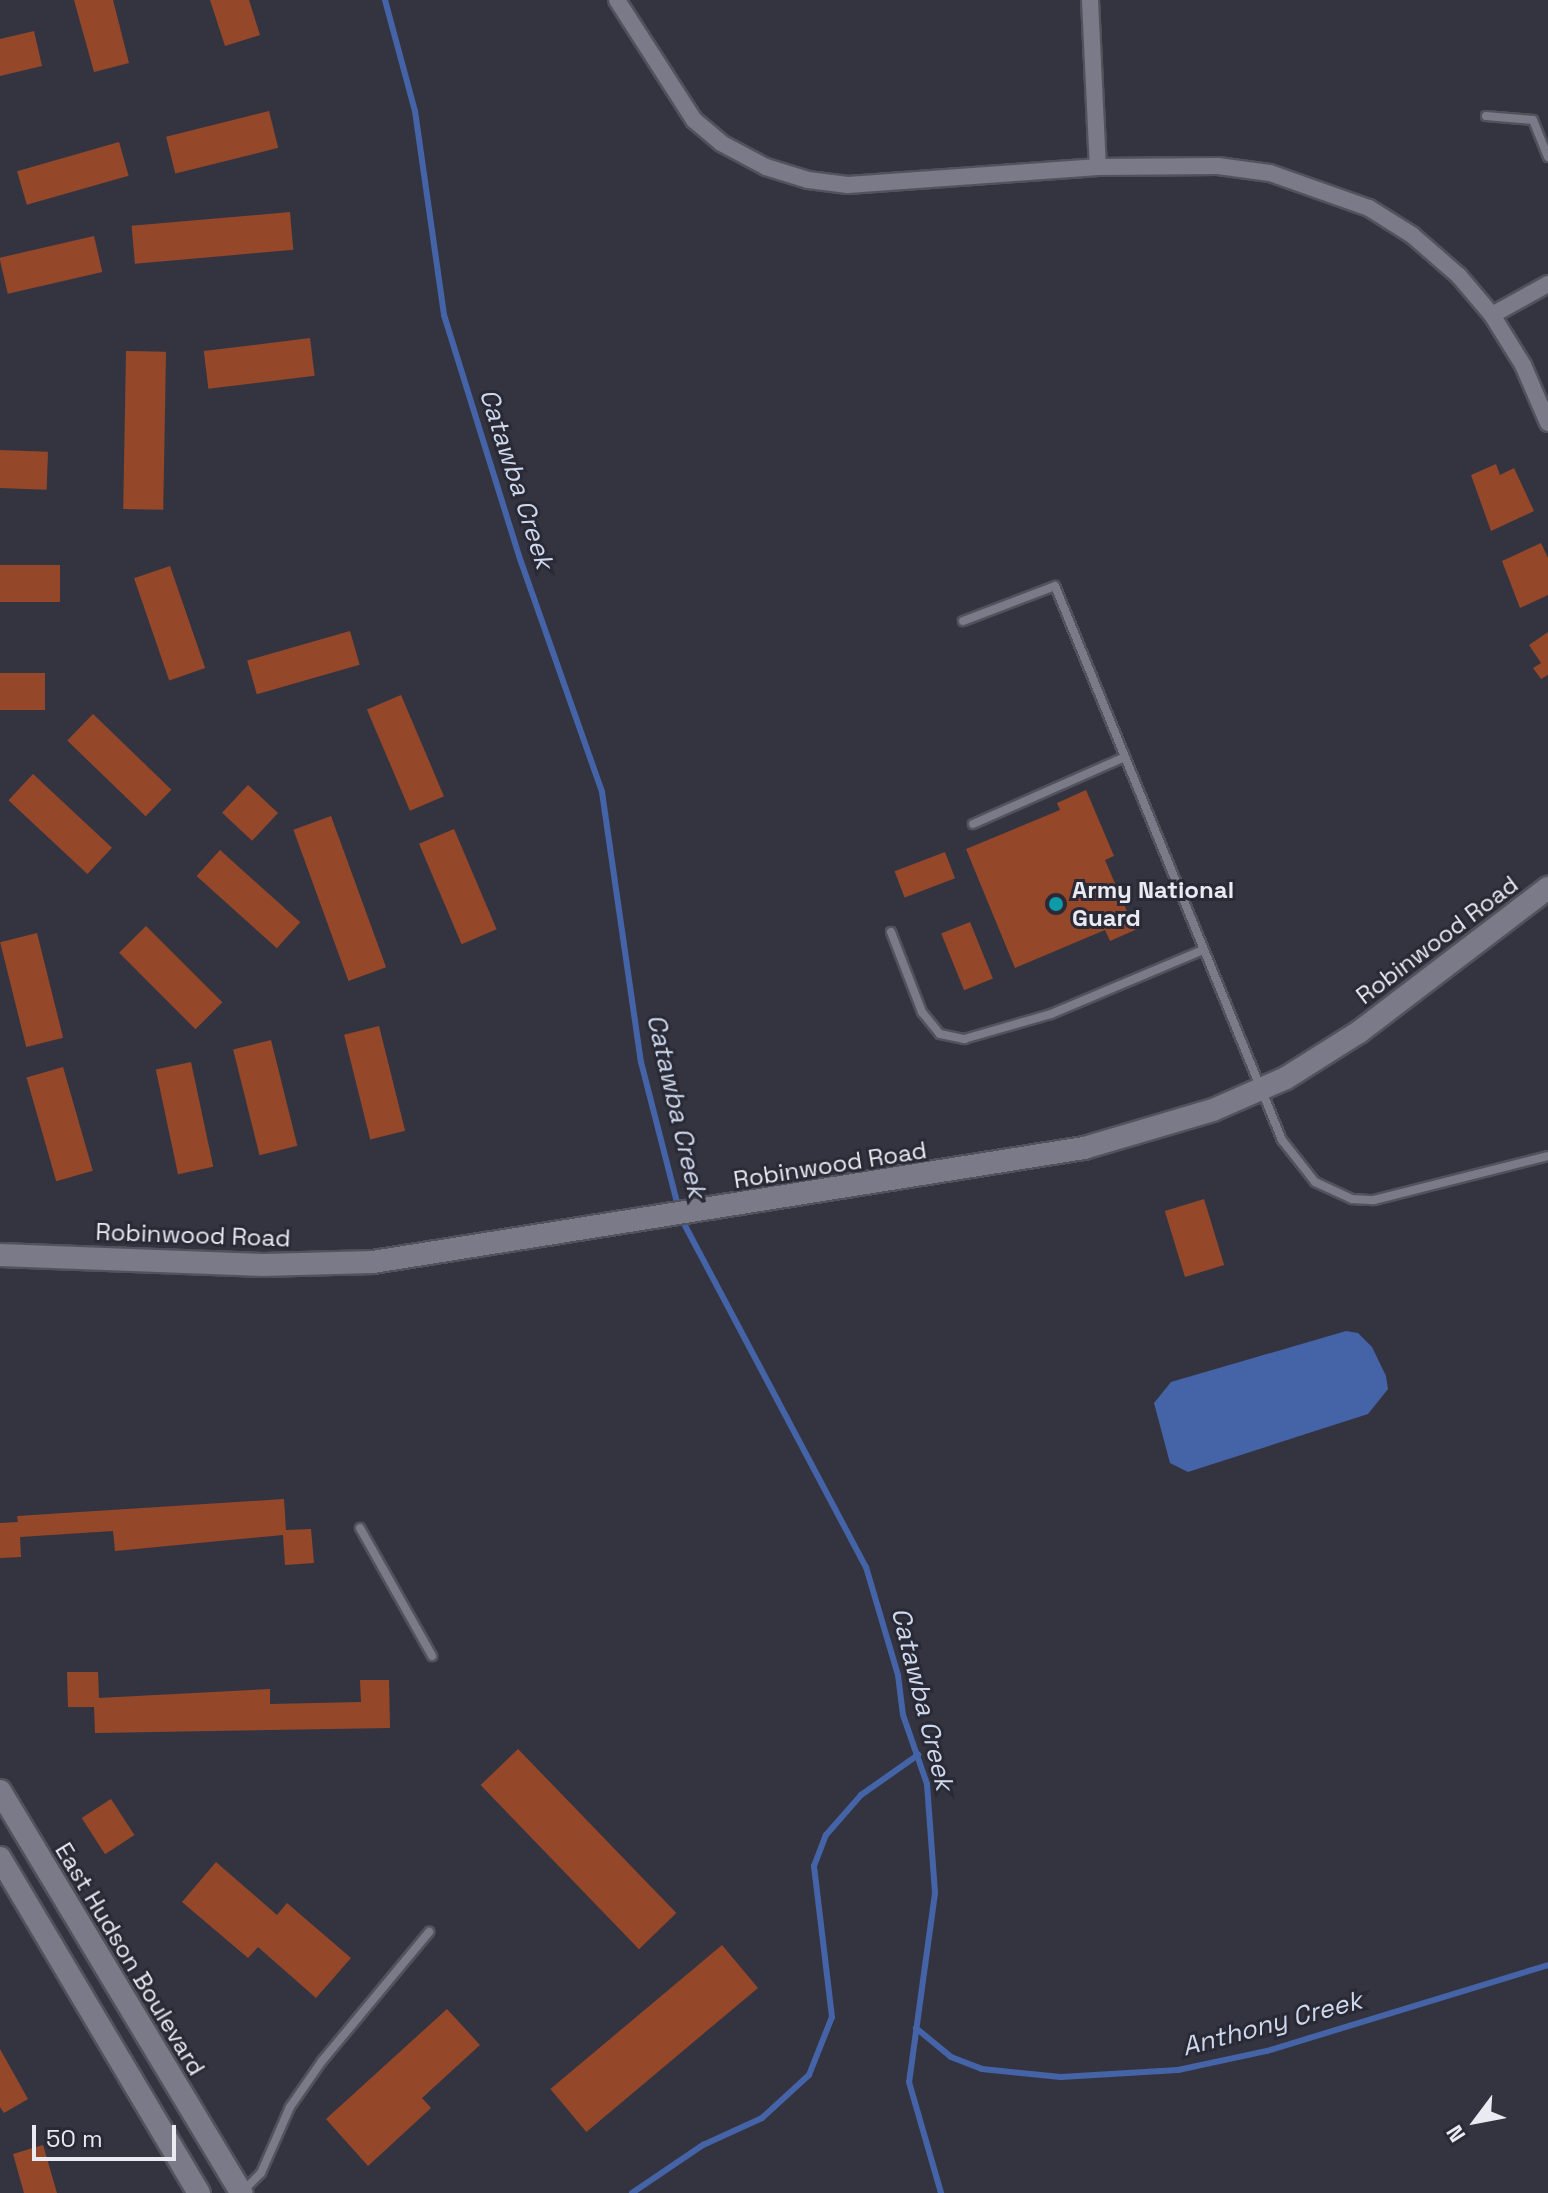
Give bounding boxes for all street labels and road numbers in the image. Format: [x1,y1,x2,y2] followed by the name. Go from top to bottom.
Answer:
[1350,870,1524,1010] street label: Robinwood Road
[731,1136,929,1194] street label: Robinwood Road
[95,1217,291,1253] street label: Robinwood Road
[49,1837,211,2081] street label: East Hudson Boulevard

